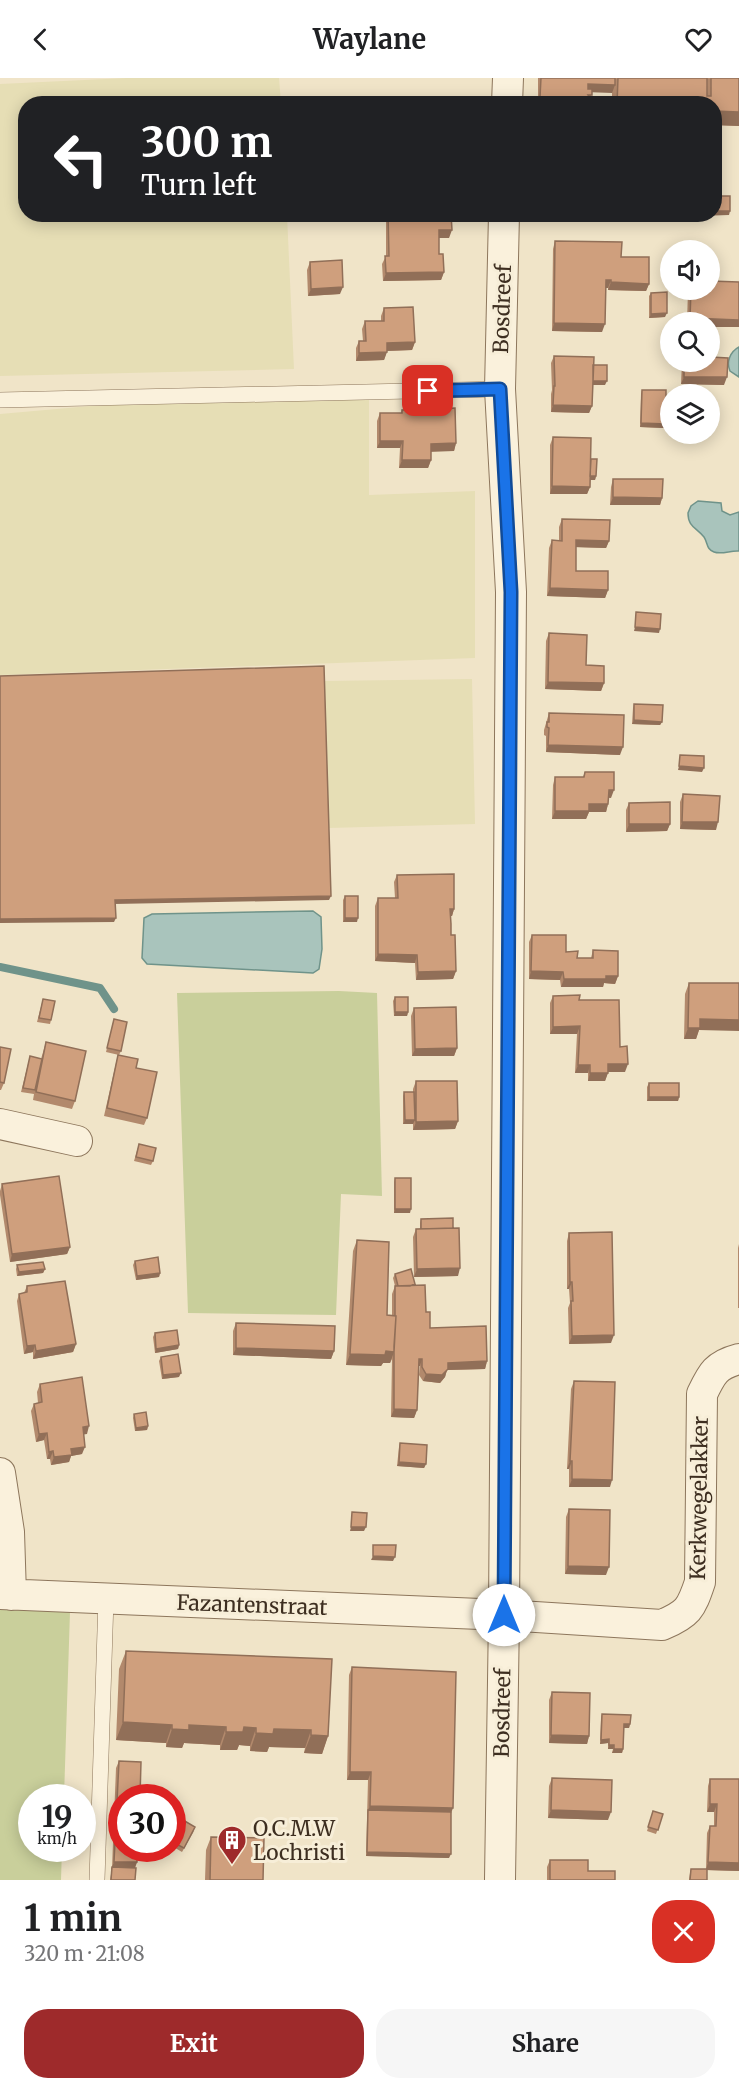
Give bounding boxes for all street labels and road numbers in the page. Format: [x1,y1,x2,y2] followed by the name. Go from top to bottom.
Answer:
[487,263,517,354] street label: Bosdreef
[684,1416,714,1580] street label: Kerkwegelakker
[176,1589,328,1621] street label: Fazantenstraat
[488,1667,516,1758] street label: Bosdreef

